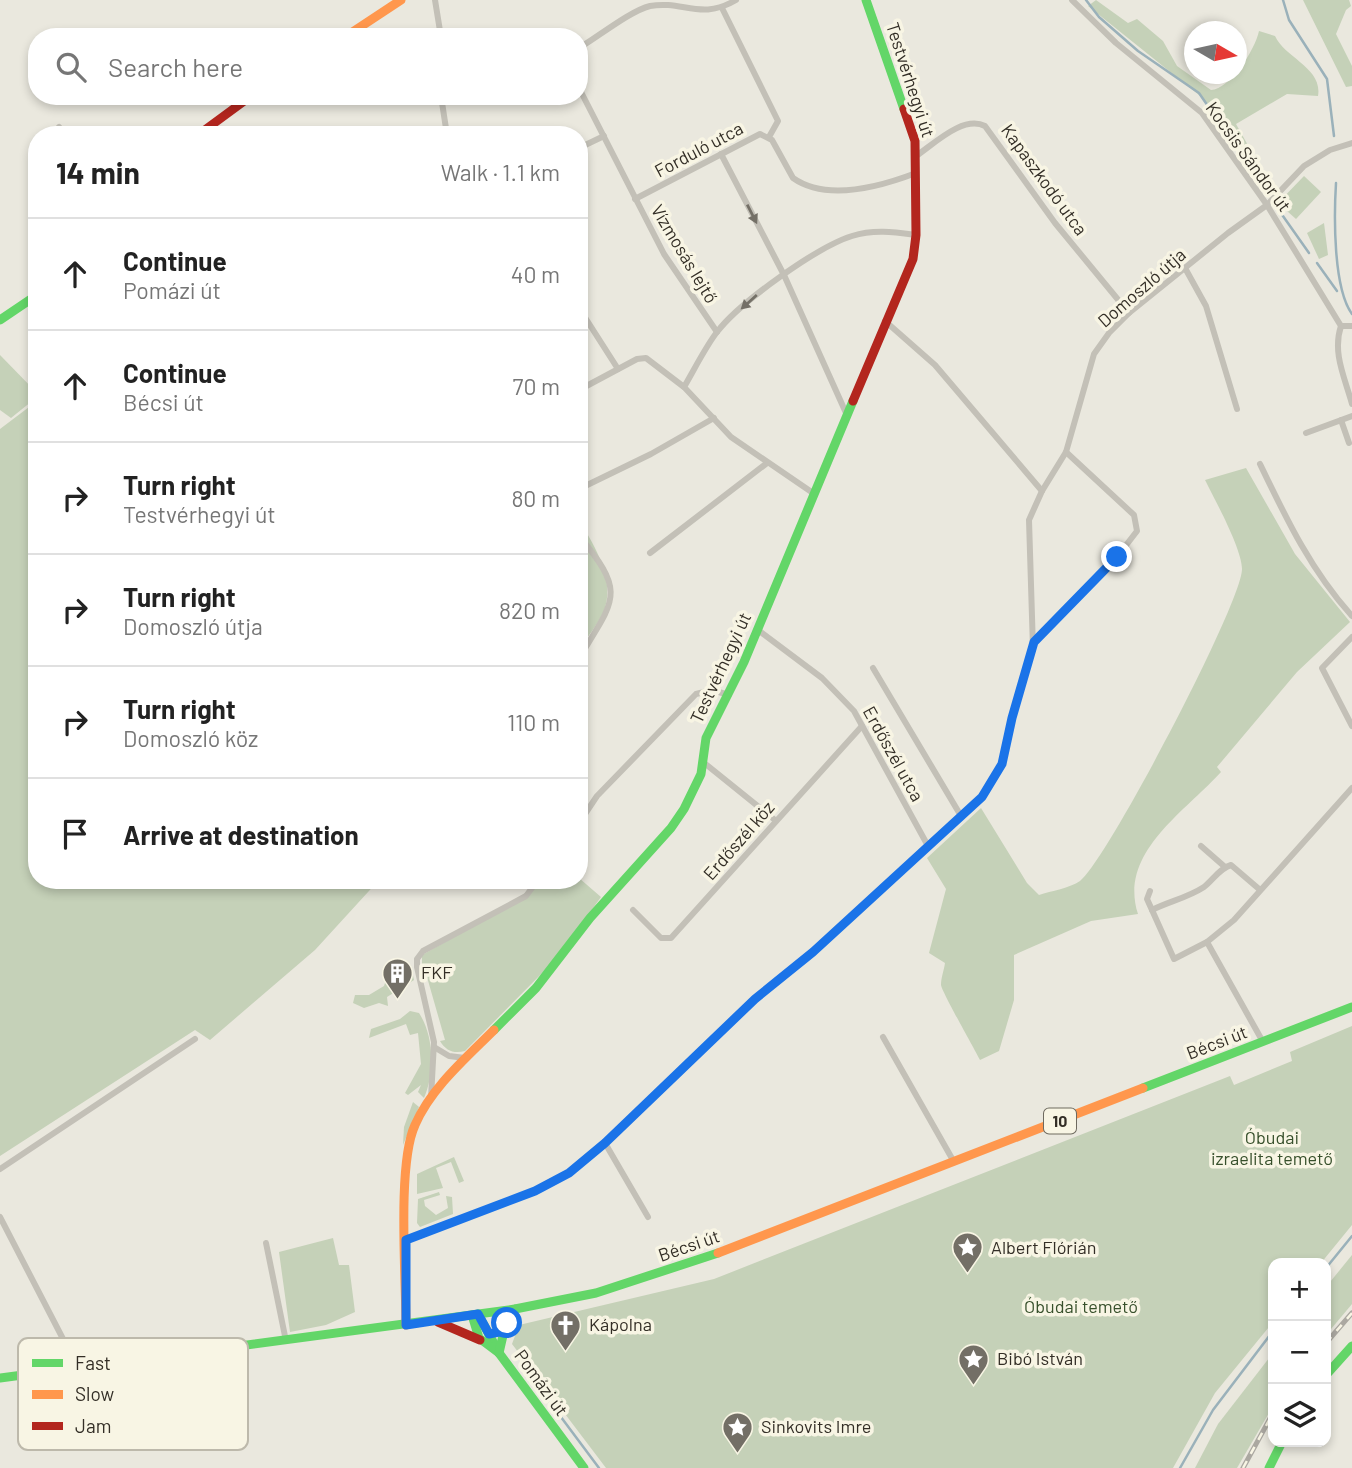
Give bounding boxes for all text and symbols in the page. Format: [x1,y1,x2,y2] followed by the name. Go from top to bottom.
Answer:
[882,19,940,140] street label: Testvérhegyi út
[1184,21,1247,84] north arrow
[28,28,588,105] search box
[52,48,90,86] icon: search
[108,51,243,82] text: Search here
[1202,97,1296,216] street label: Kocsis Sándor út
[650,117,747,182] street label: Forduló utca
[997,120,1093,239] street label: Kapaszkodó utca
[56,154,140,190] text: 14 min
[441,158,560,186] text: Walk · 1.1 km
[647,200,723,307] street label: Vízmosás lejtő
[746,205,758,224] one-way arrow
[1093,243,1190,331] street label: Domoszló útja
[123,245,227,276] text: Continue
[56,255,94,293] icon: ahead
[511,260,560,288] text: 40 m
[123,276,221,304] text: Pomázi út
[741,294,758,310] one-way arrow
[123,357,227,388] text: Continue
[56,367,94,405] icon: ahead
[513,372,560,400] text: 70 m
[123,388,204,416] text: Bécsi út
[123,469,236,500] text: Turn right
[56,479,94,517] icon: right
[511,484,560,512] text: 80 m
[123,500,276,528] text: Testvérhegyi út
[1101,541,1132,572] route end
[123,581,236,612] text: Turn right
[56,591,94,629] icon: right
[499,596,560,624] text: 820 m
[685,609,755,726] street label: Testvérhegyi út
[123,612,263,640] text: Domoszló útja
[123,693,236,724] text: Turn right
[859,702,929,805] street label: Erdőszél utca
[56,703,94,741] icon: right
[507,708,560,736] text: 110 m
[123,724,258,752] text: Domoszló köz
[698,796,778,884] street label: Erdőszél köz
[56,815,94,853] icon: arrive
[123,819,359,850] text: Arrive at destination
[381,956,415,1000] building icon: FKF
[421,961,452,983] place label: FKF
[1183,1020,1250,1064] street label: Bécsi út
[1044,1108,1076,1134] road number: 10
[1211,1126,1333,1169] park label: Óbudai izraelita temető
[655,1224,722,1266] street label: Bécsi út
[951,1231,985,1275] place icon: Albert Flórián
[991,1236,1096,1258] place label: Albert Flórián
[1268,1258,1331,1447] map controls
[1268,1258,1331,1321] button: +
[1024,1295,1138,1317] park label: Óbudai temető
[491,1307,522,1338] route start
[549,1308,583,1352] church icon: Kápolna
[589,1313,652,1335] place label: Kápolna
[1268,1321,1331,1384] button: −
[18,1338,248,1450] legend
[957,1342,991,1386] place icon: Bibó István
[510,1345,573,1420] street label: Pomázi út
[997,1347,1083,1369] place label: Bibó István
[75,1351,111,1374] text: Fast
[75,1382,114,1405] text: Slow
[1268,1384,1331,1447] button: layers
[721,1410,755,1454] place icon: Sinkovits Imre
[75,1414,111,1437] text: Jam
[761,1415,871,1437] place label: Sinkovits Imre

